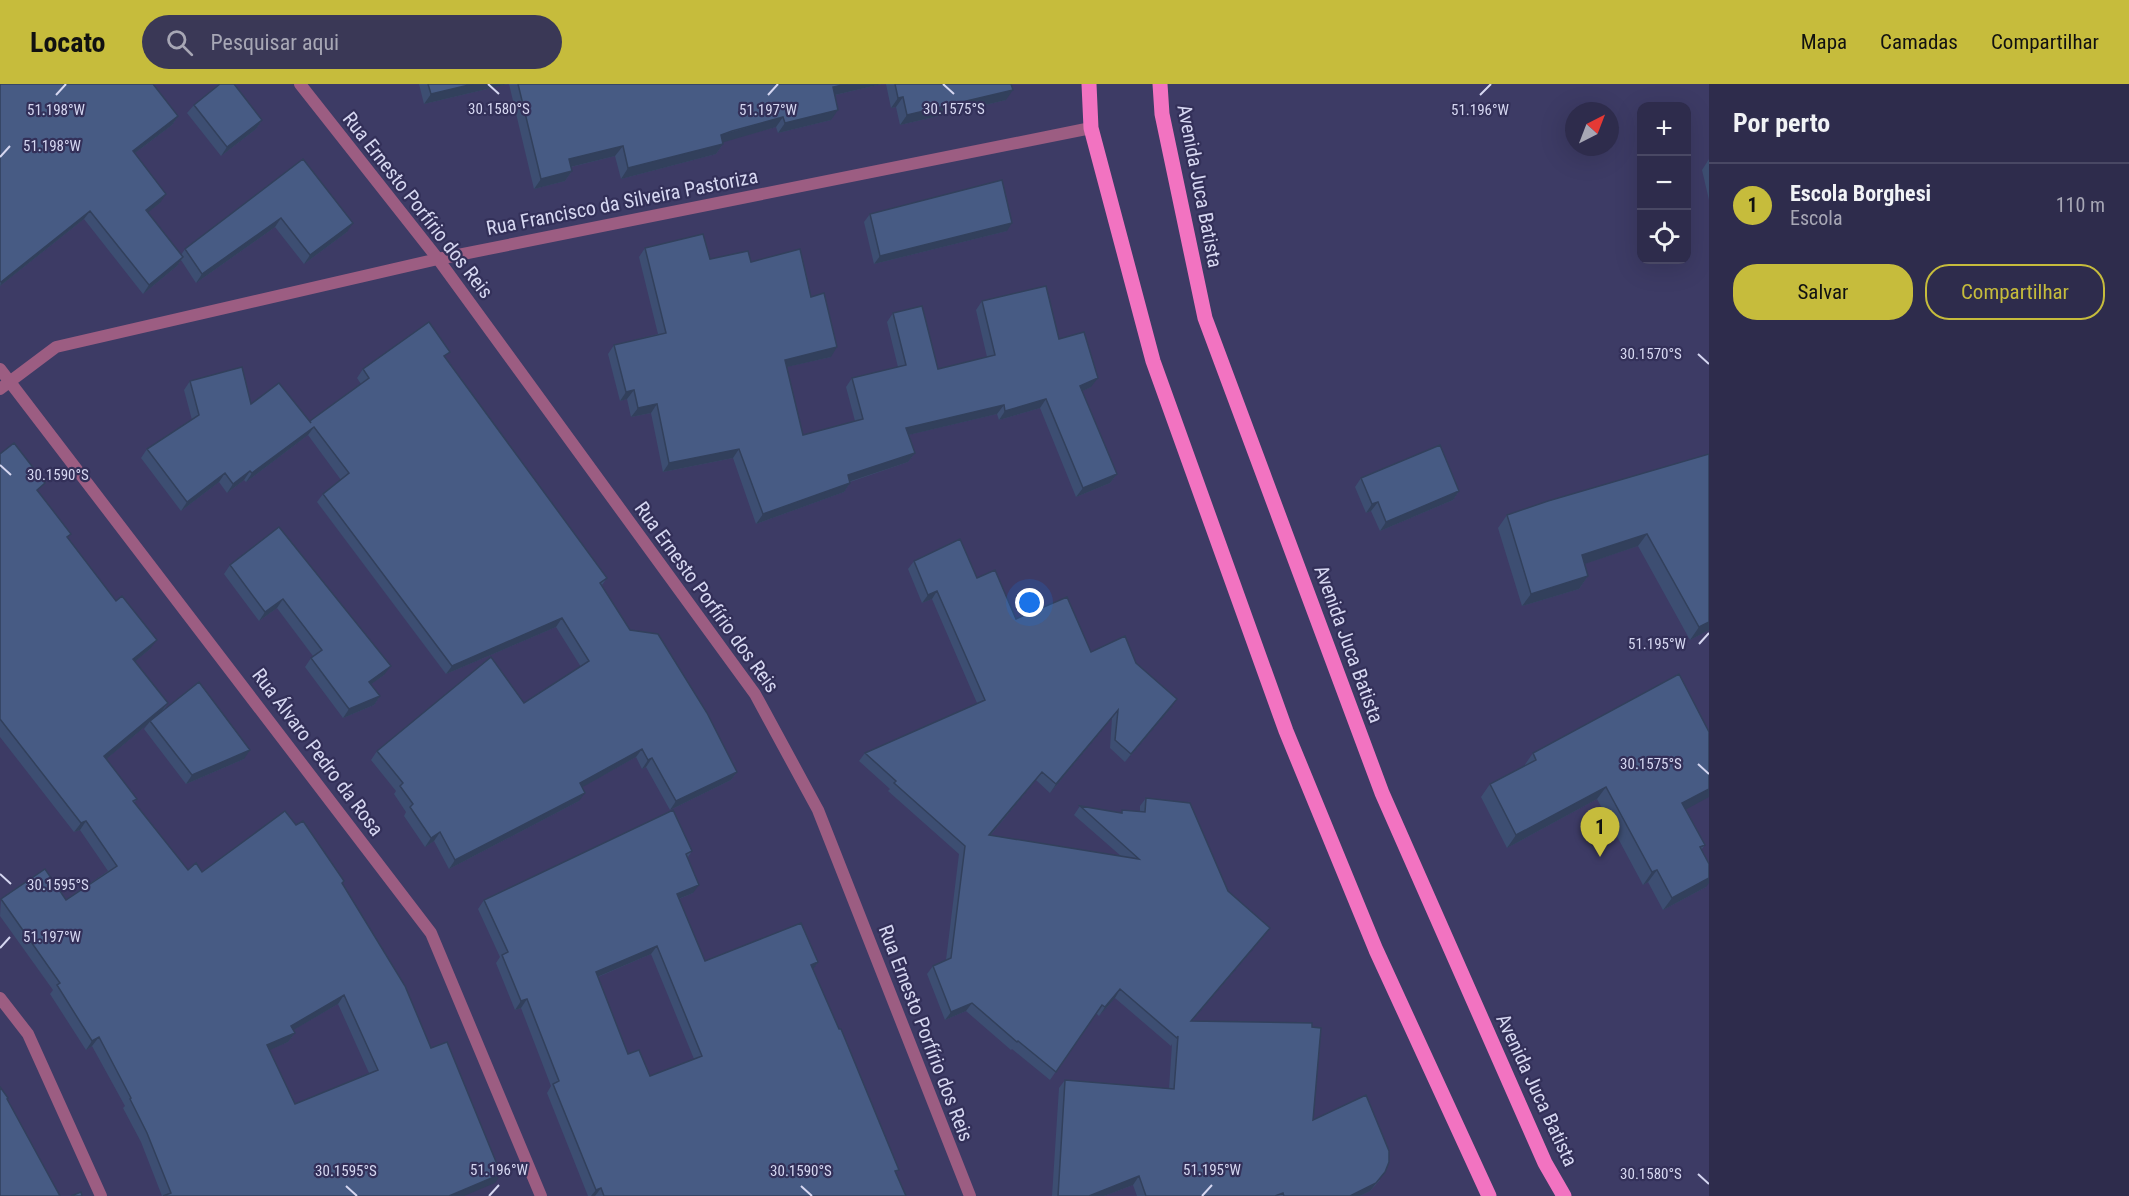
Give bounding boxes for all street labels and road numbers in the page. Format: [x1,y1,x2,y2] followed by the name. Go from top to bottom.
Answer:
[1172,102,1228,270] street label: Avenida Juca Batista
[338,107,498,303] street label: Rua Ernesto Porfírio dos Reis
[484,164,760,240] street label: Rua Francisco da Silveira Pastoriza
[630,497,784,697] street label: Rua Ernesto Porfírio dos Reis
[1309,562,1389,726] street label: Avenida Juca Batista
[247,664,389,840] street label: Rua Álvaro Pedro da Rosa
[874,921,978,1145] street label: Rua Ernesto Porfírio dos Reis
[1491,1010,1583,1170] street label: Avenida Juca Batista

